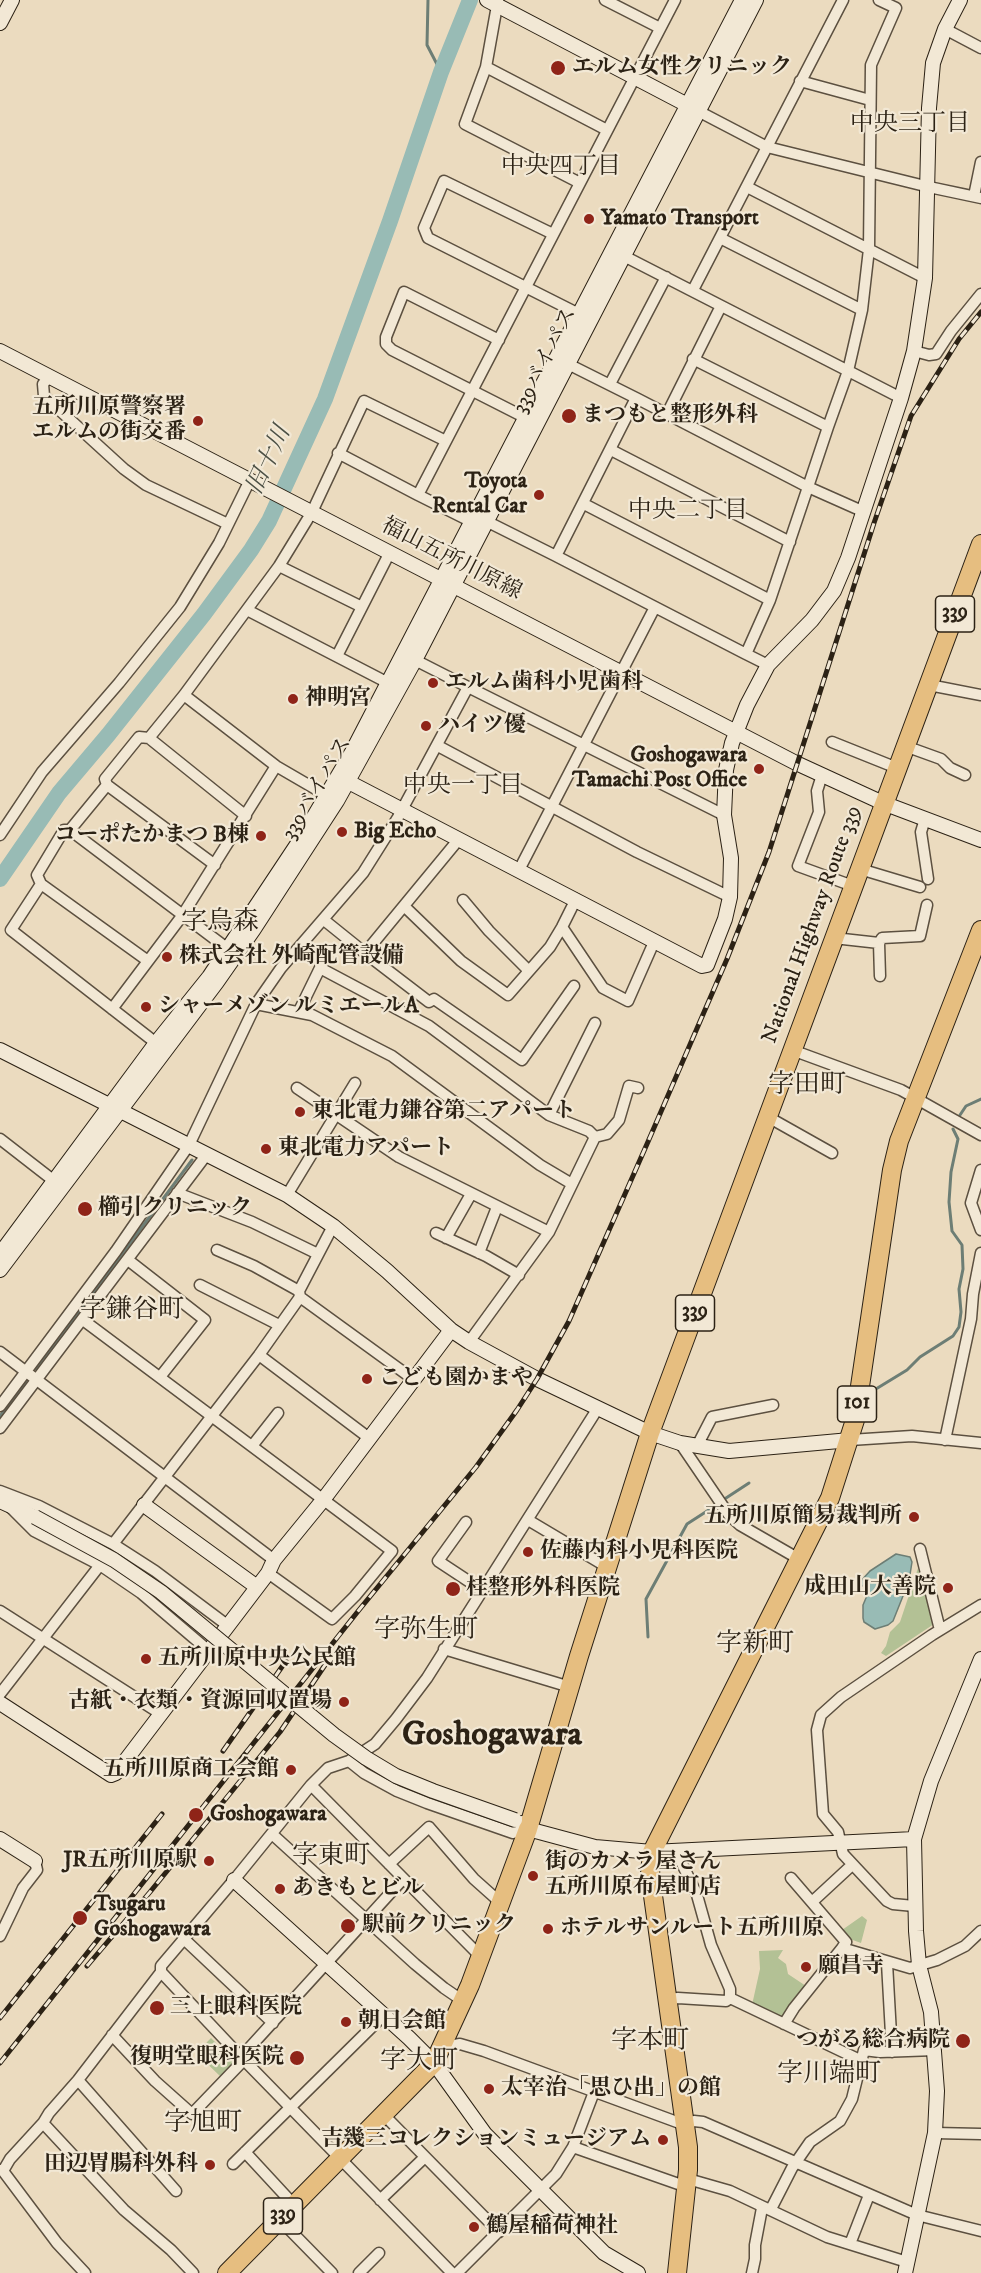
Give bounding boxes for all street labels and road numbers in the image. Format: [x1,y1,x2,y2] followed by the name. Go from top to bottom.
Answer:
[508,304,584,418] street label: 339バイパス
[376,513,526,607] street label: 福山五所川原線
[936,596,974,632] road number: 339
[277,733,359,845] street label: 339バイパス
[758,802,868,1048] street label: National Highway Route 339
[676,1295,714,1331] road number: 339
[838,1386,876,1422] road number: 101
[264,2198,302,2234] road number: 339

